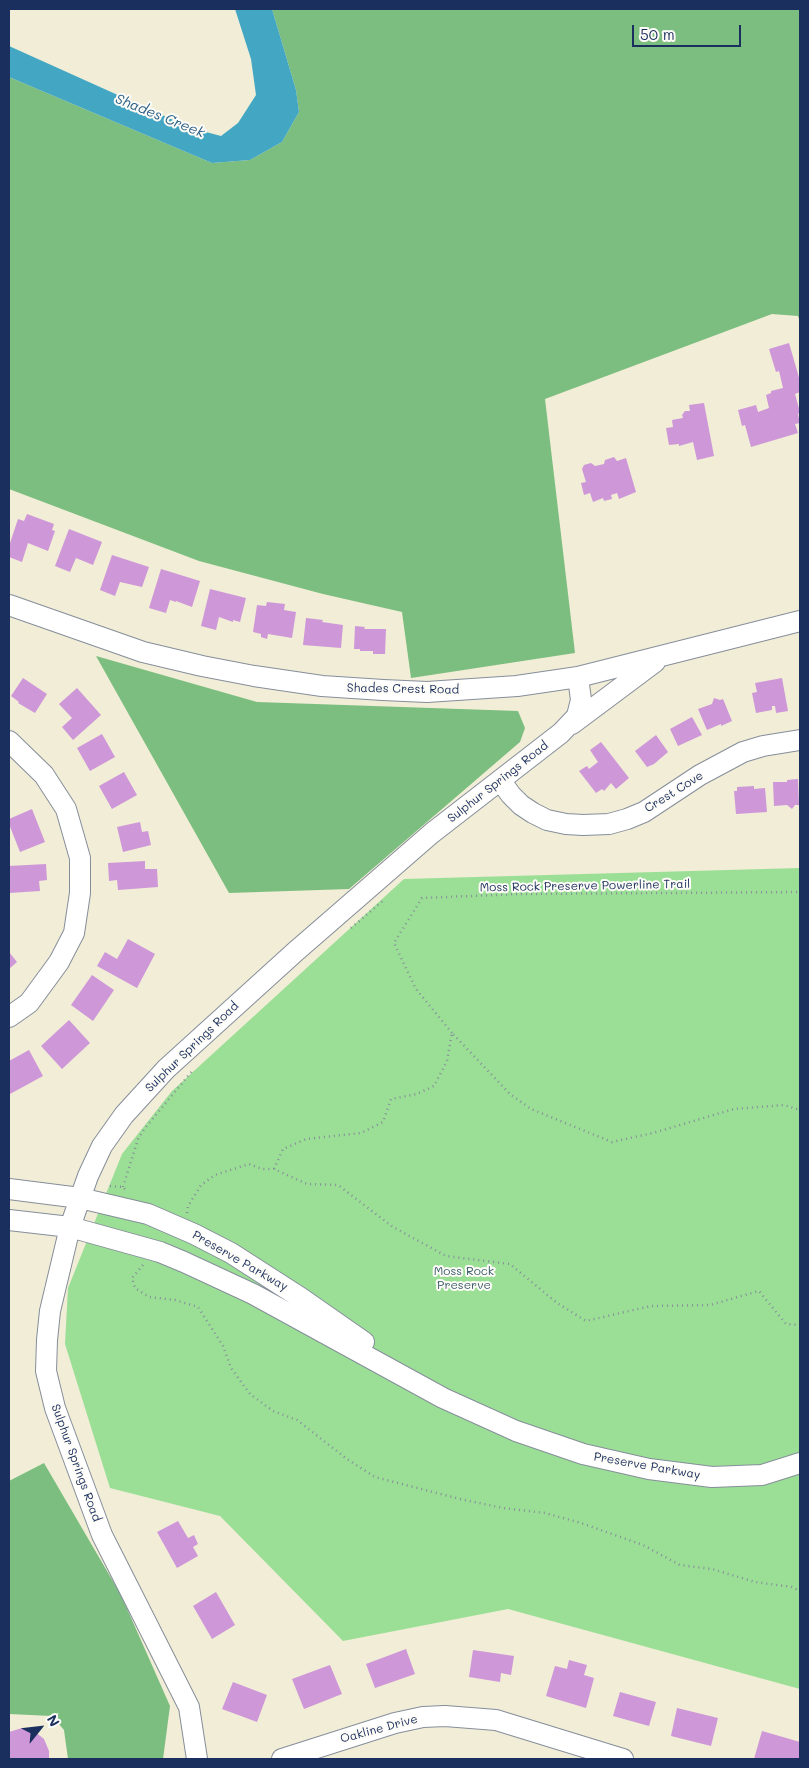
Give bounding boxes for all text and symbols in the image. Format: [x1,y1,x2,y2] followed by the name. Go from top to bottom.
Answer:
[634,15,743,47] scale bar
[640,24,675,44] text: 50 m
[113,90,207,142] water label: Shades Creek
[347,681,459,697] street label: Shades Crest Road
[445,738,551,826] street label: Sulphur Springs Road
[642,768,706,816] street label: Crest Cove
[480,877,690,895] street label: Moss Rock Preserve Powerline Trail
[142,999,242,1095] street label: Sulphur Springs Road
[190,1228,290,1294] street label: Preserve Parkway
[434,1264,494,1292] park label: Moss Rock Preserve
[48,1402,104,1524] street label: Sulphur Springs Road
[593,1450,701,1482] street label: Preserve Parkway
[15,1703,65,1753] north arrow
[43,1711,64,1730] text: N
[339,1712,419,1746] street label: Oakline Drive

